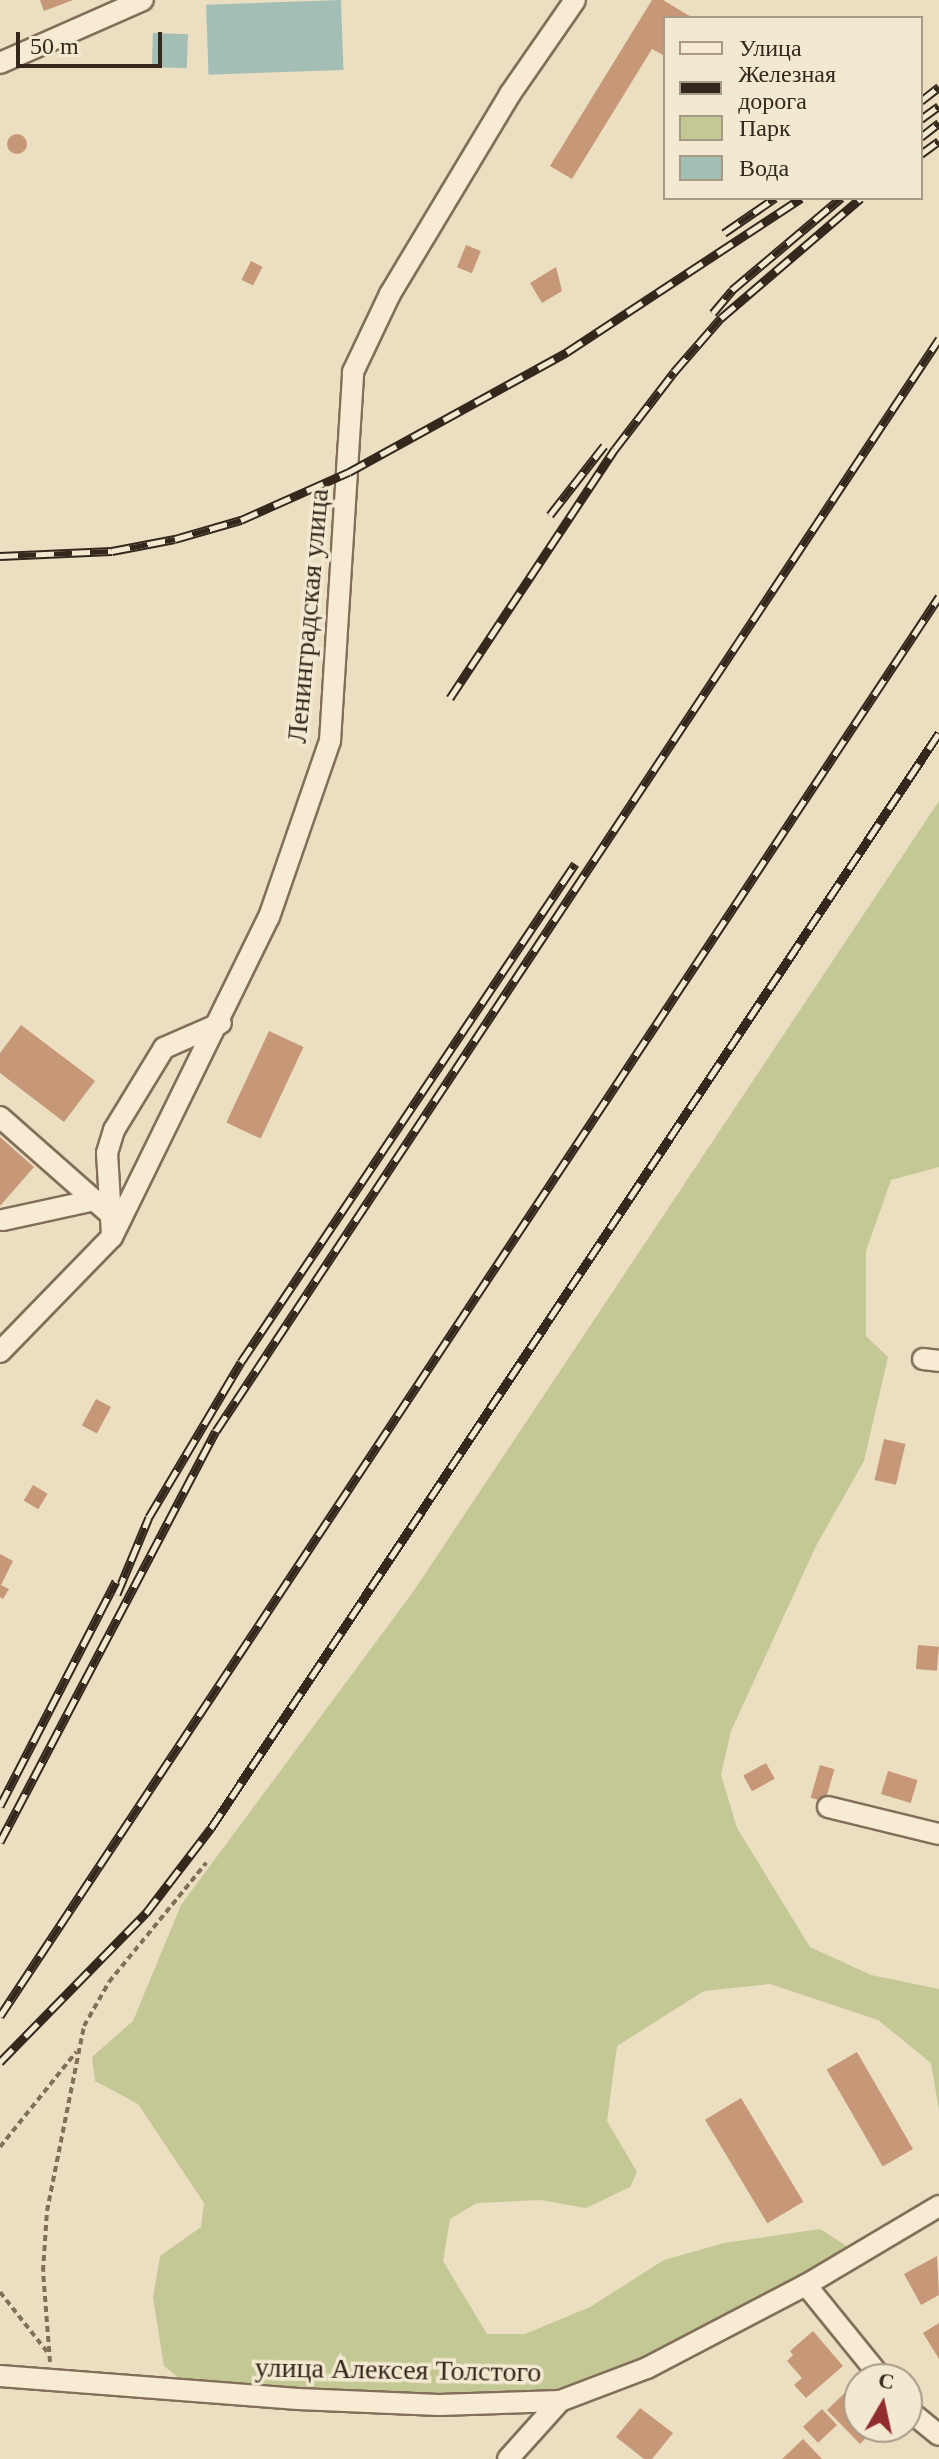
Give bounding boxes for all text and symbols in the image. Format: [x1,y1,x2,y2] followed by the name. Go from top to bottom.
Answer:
[20,16,166,66] scale bar
[663,16,923,200] legend
[30,33,79,59] text: 50 m
[739,35,802,61] text: Улица
[738,61,836,114] text: Железная дорога
[739,115,791,141] text: Парк
[739,155,789,181] text: Вода
[280,487,336,745] street label: Ленинградская улица
[255,2351,541,2389] street label: улица Алексея Толстого
[843,2363,923,2443] north arrow
[877,2367,896,2394] text: С

